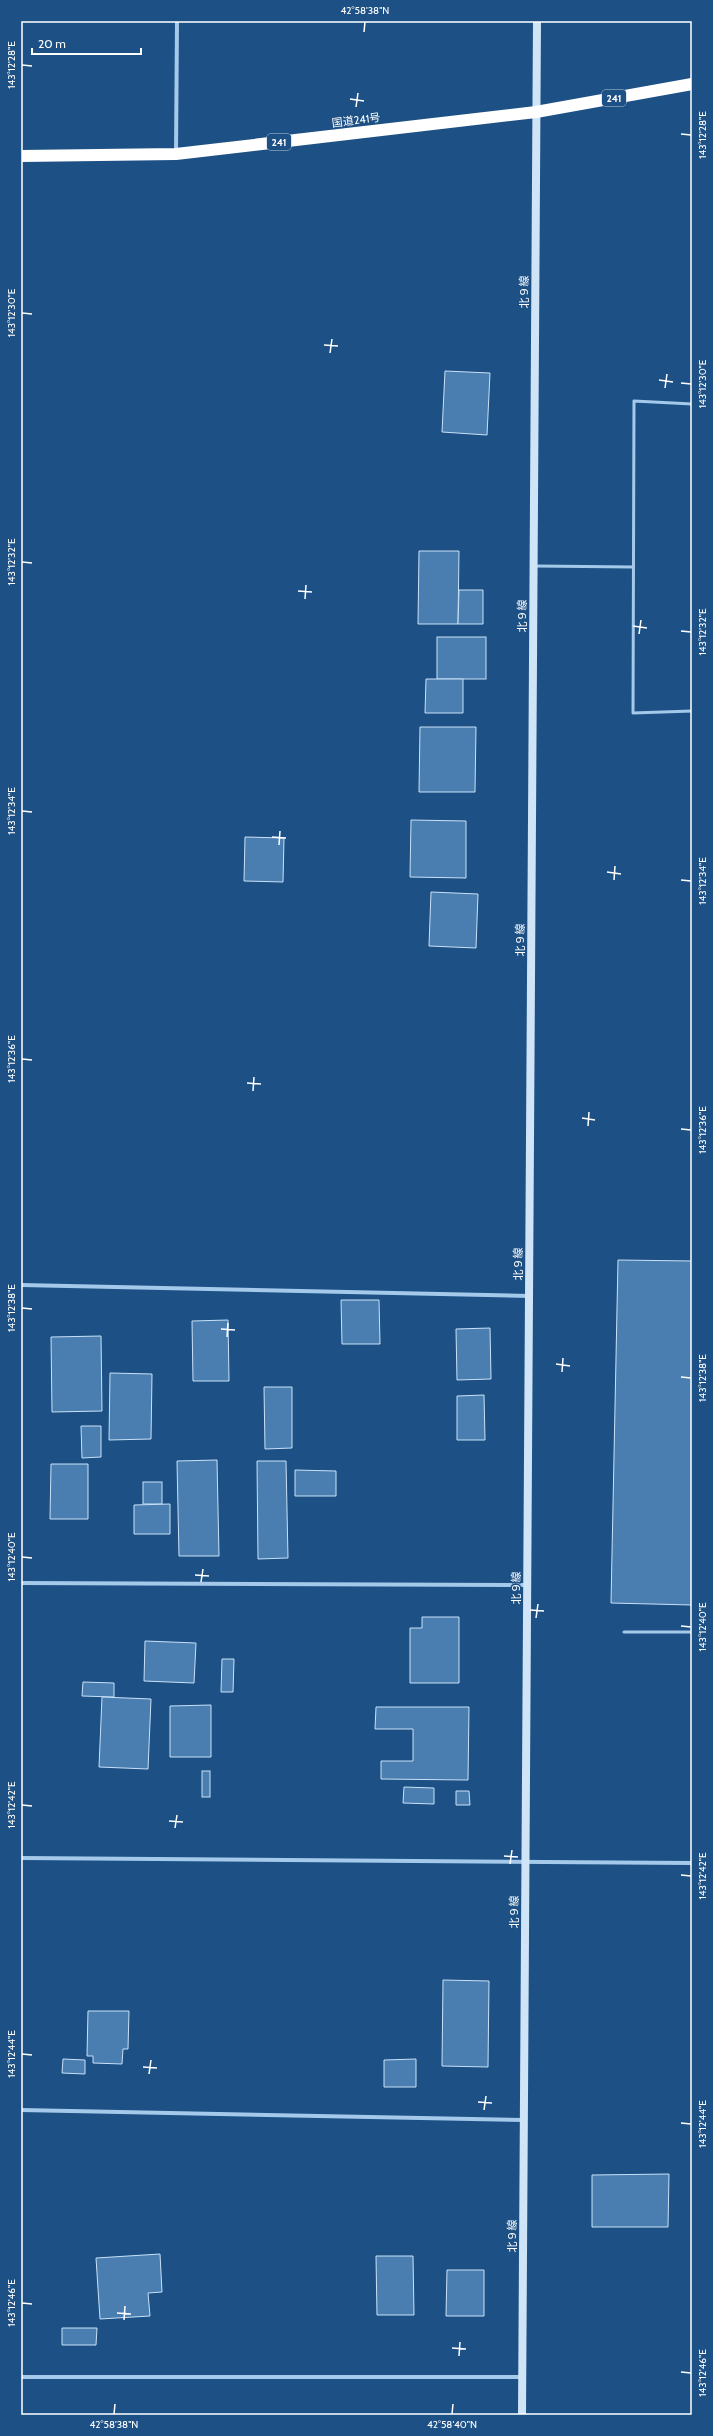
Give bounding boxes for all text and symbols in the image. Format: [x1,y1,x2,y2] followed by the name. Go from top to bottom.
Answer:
[341,4,389,17] text: 42°58'38"N
[32,30,141,56] scale bar
[38,36,66,51] text: 20 m
[5,41,18,89] text: 143°12'28"E
[602,90,626,106] road number: 241
[331,110,381,130] street label: 国道241号
[696,111,709,159] text: 143°12'28"E
[267,134,291,150] road number: 241
[517,276,531,309] street label: 北９線
[5,288,18,337] text: 143°12'30"E
[696,359,709,408] text: 143°12'30"E
[5,538,18,586] text: 143°12'32"E
[515,600,529,633] street label: 北９線
[696,608,709,656] text: 143°12'32"E
[5,787,18,835] text: 143°12'34"E
[696,857,709,905] text: 143°12'34"E
[513,924,527,957] street label: 北９線
[5,1035,18,1083] text: 143°12'36"E
[696,1106,709,1154] text: 143°12'36"E
[511,1248,525,1281] street label: 北９線
[5,1284,18,1332] text: 143°12'38"E
[696,1354,709,1402] text: 143°12'38"E
[5,1532,18,1581] text: 143°12'40"E
[509,1572,523,1605] street label: 北９線
[696,1602,709,1651] text: 143°12'40"E
[5,1781,18,1829] text: 143°12'42"E
[696,1852,709,1900] text: 143°12'42"E
[507,1896,521,1929] street label: 北９線
[5,2030,18,2078] text: 143°12'44"E
[696,2100,709,2148] text: 143°12'44"E
[505,2220,519,2253] street label: 北９線
[5,2279,18,2327] text: 143°12'46"E
[696,2349,709,2397] text: 143°12'46"E
[90,2418,138,2431] text: 42°58'38"N
[427,2418,477,2431] text: 42°58'40"N

